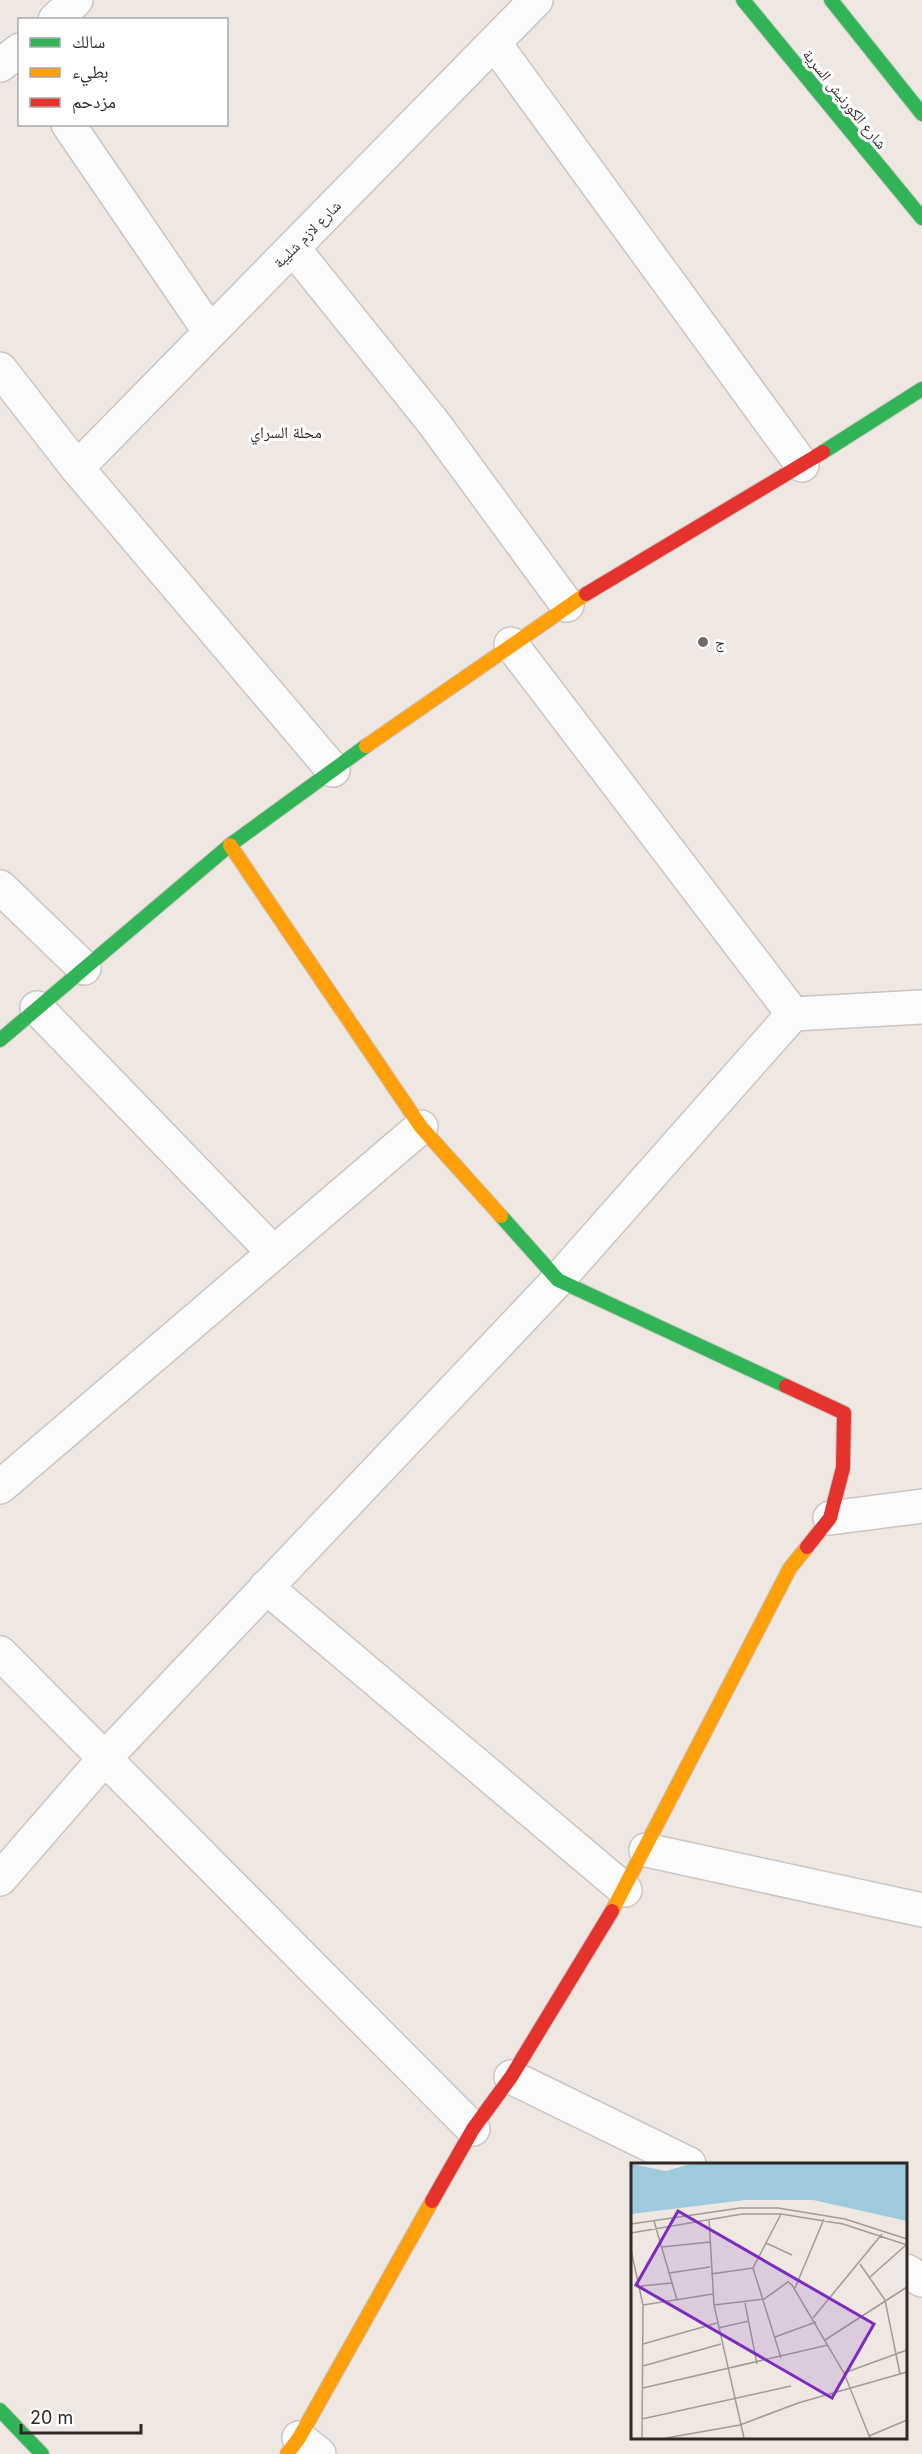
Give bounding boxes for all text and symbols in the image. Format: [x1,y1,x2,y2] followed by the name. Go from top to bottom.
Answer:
[18,18,228,126] legend
[72,31,105,52] text: سالك
[798,45,891,153] street label: شارع الكورنيش السرية
[72,61,109,87] text: بطيء
[72,91,116,114] text: مزدحم
[269,196,346,273] street label: شارع لازم شليبة
[250,422,322,445] district label: محلة السراي
[715,633,725,653] place label: ج
[696,635,710,649] marker: ج
[631,2163,907,2439] inset map
[21,2397,141,2435] scale bar
[30,2407,73,2428] text: 20 m

